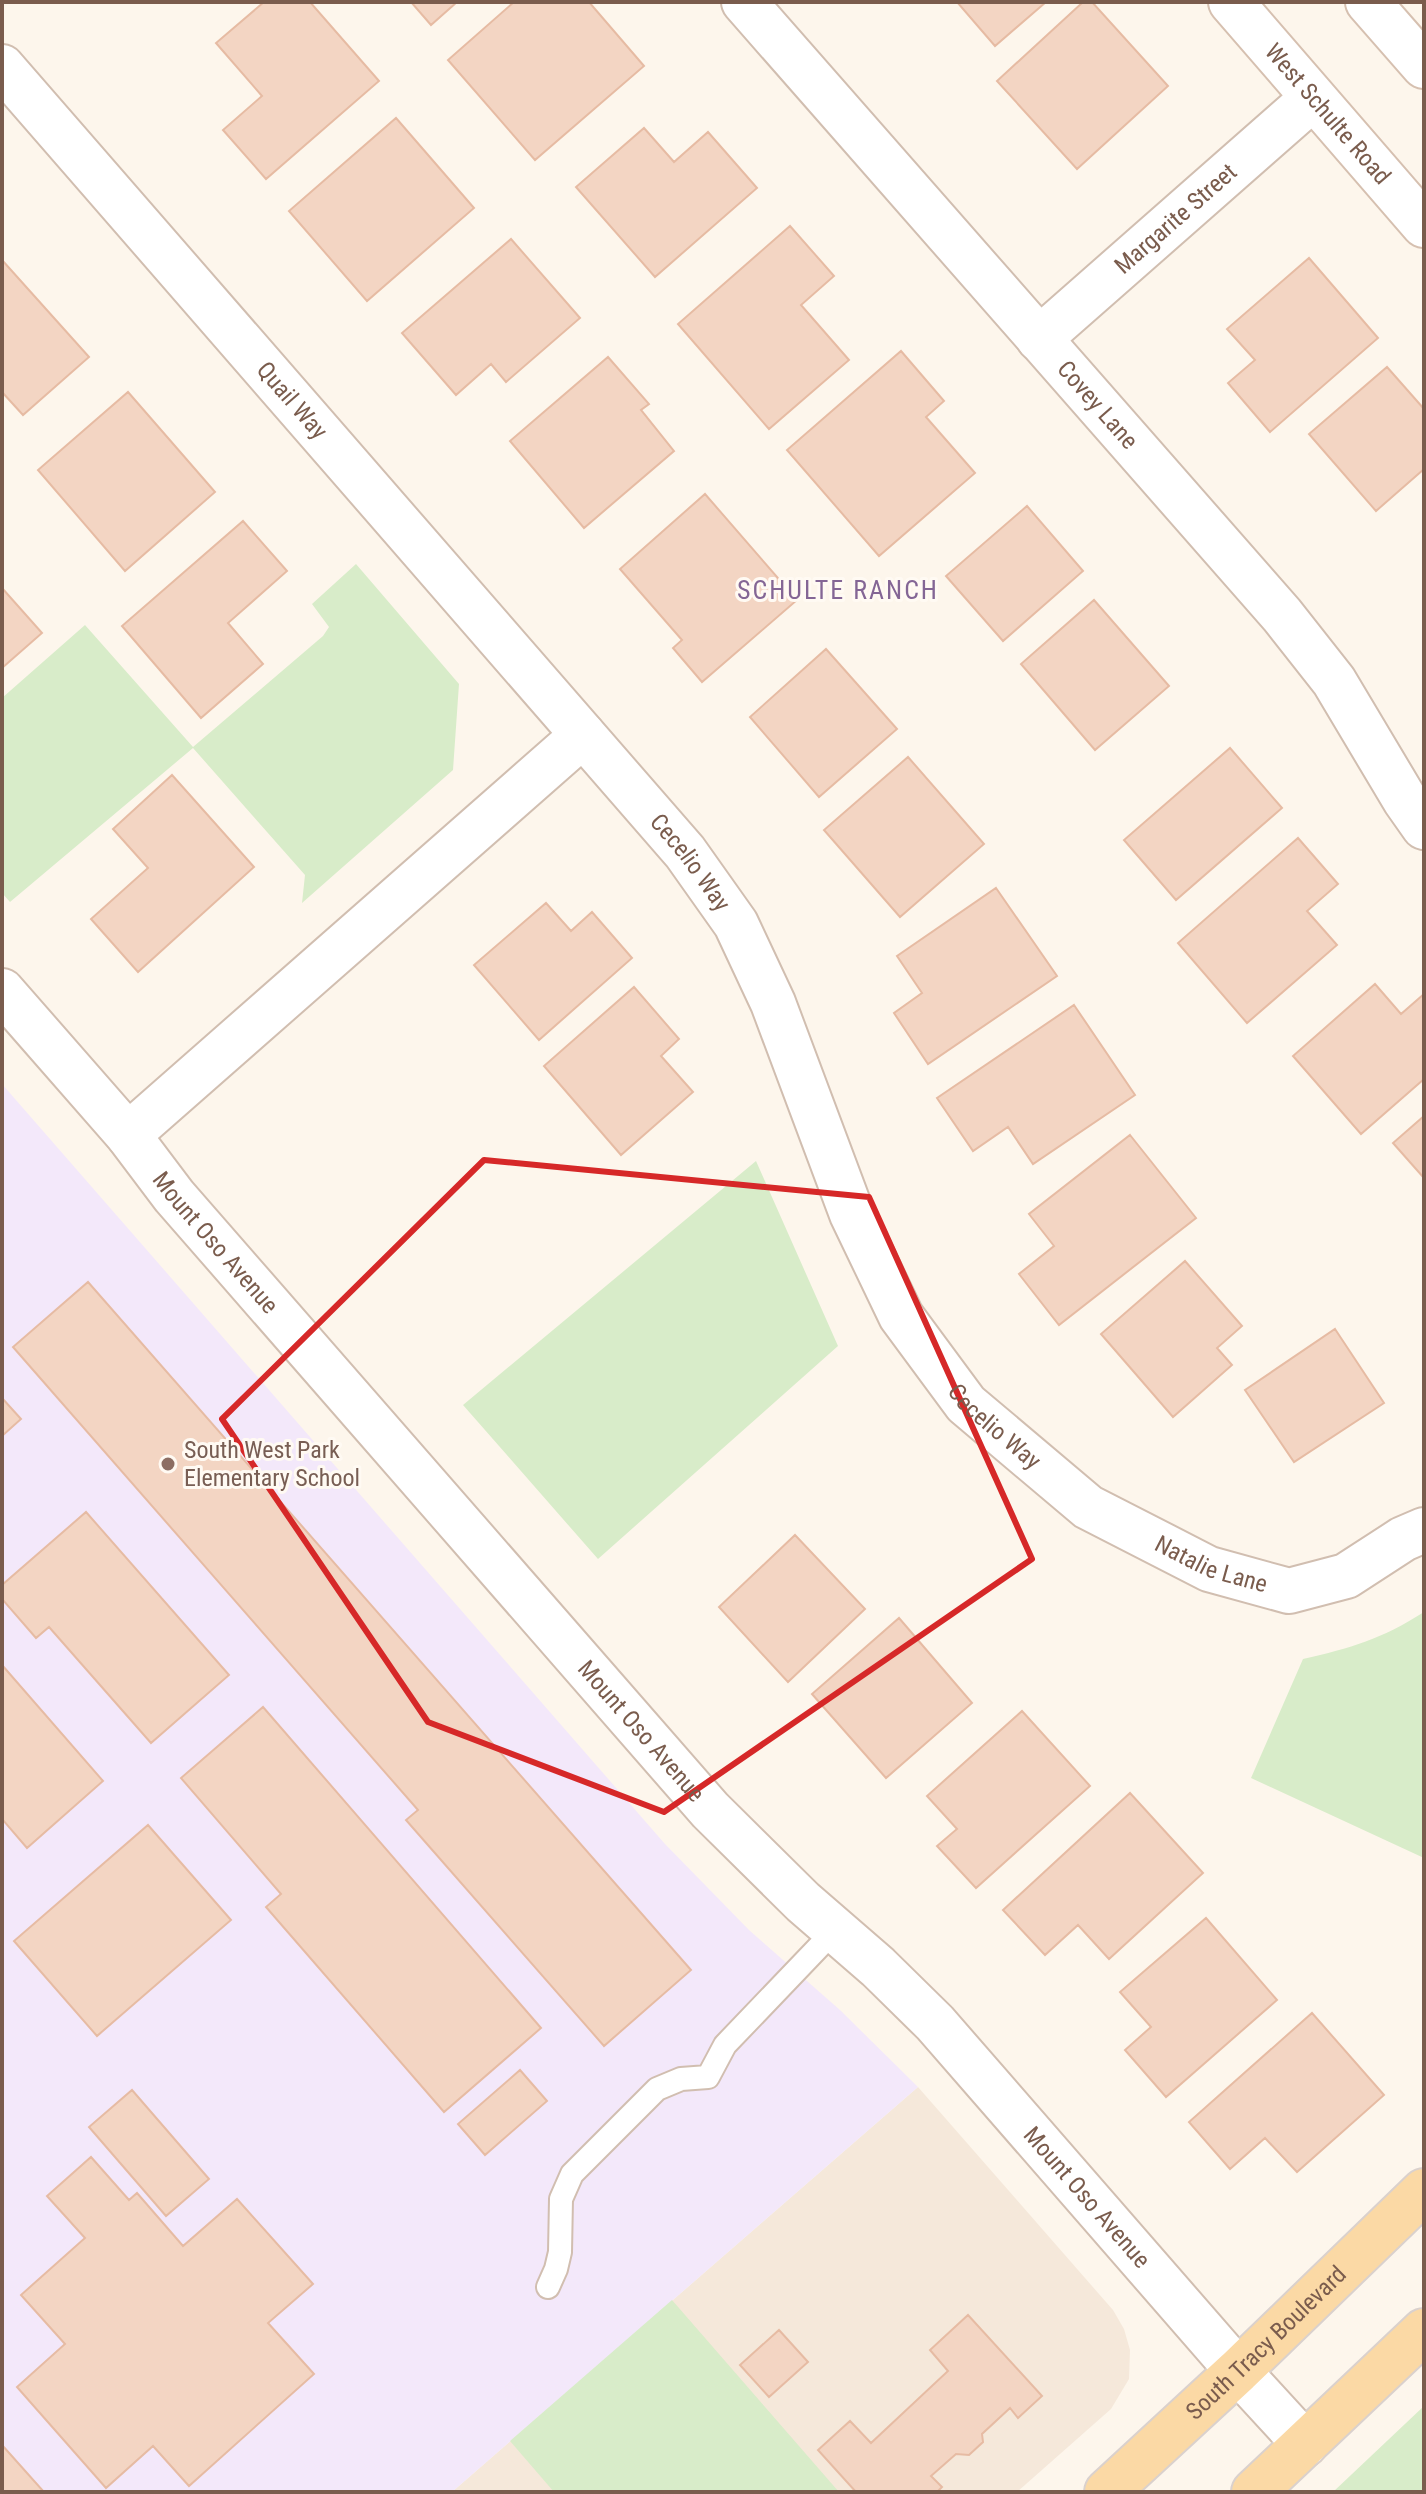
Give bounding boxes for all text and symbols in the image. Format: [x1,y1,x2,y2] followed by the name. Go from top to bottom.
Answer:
[1259,38,1396,190] street label: West Schulte Road
[1109,158,1242,280] street label: Margarite Street
[1051,355,1144,455] street label: Covey Lane
[251,356,333,445] street label: Quail Way
[737,575,939,605] district label: SCHULTE RANCH
[644,808,736,916] street label: Cecelio Way
[147,1166,284,1319] street label: Mount Oso Avenue
[942,1378,1047,1475] street label: Cecelio Way
[184,1436,360,1492] place label: South West Park Elementary School
[159,1455,177,1473] marker: South West Park Elementary School
[1150,1530,1270,1598] street label: Natalie Lane
[572,1655,710,1807] street label: Mount Oso Avenue
[1018,2121,1156,2274] street label: Mount Oso Avenue
[1180,2260,1352,2426] street label: South Tracy Boulevard

